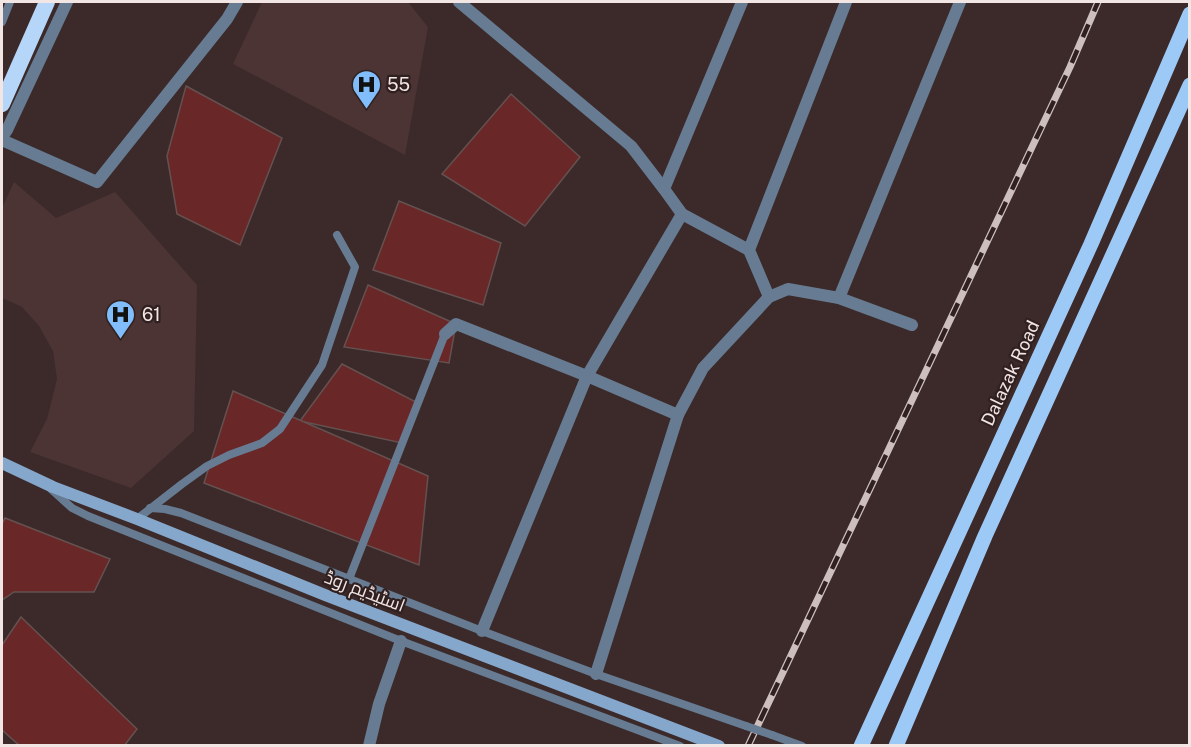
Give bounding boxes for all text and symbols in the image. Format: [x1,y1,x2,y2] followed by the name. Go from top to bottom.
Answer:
[350,68,382,110] hospital icon: 55
[387,74,410,95] place label: 55
[105,298,137,340] hospital icon: 61
[142,304,161,325] place label: 61
[976,317,1044,429] street label: Dalazak Road
[321,566,408,618] street label: اسٹیڈیم روڈ

